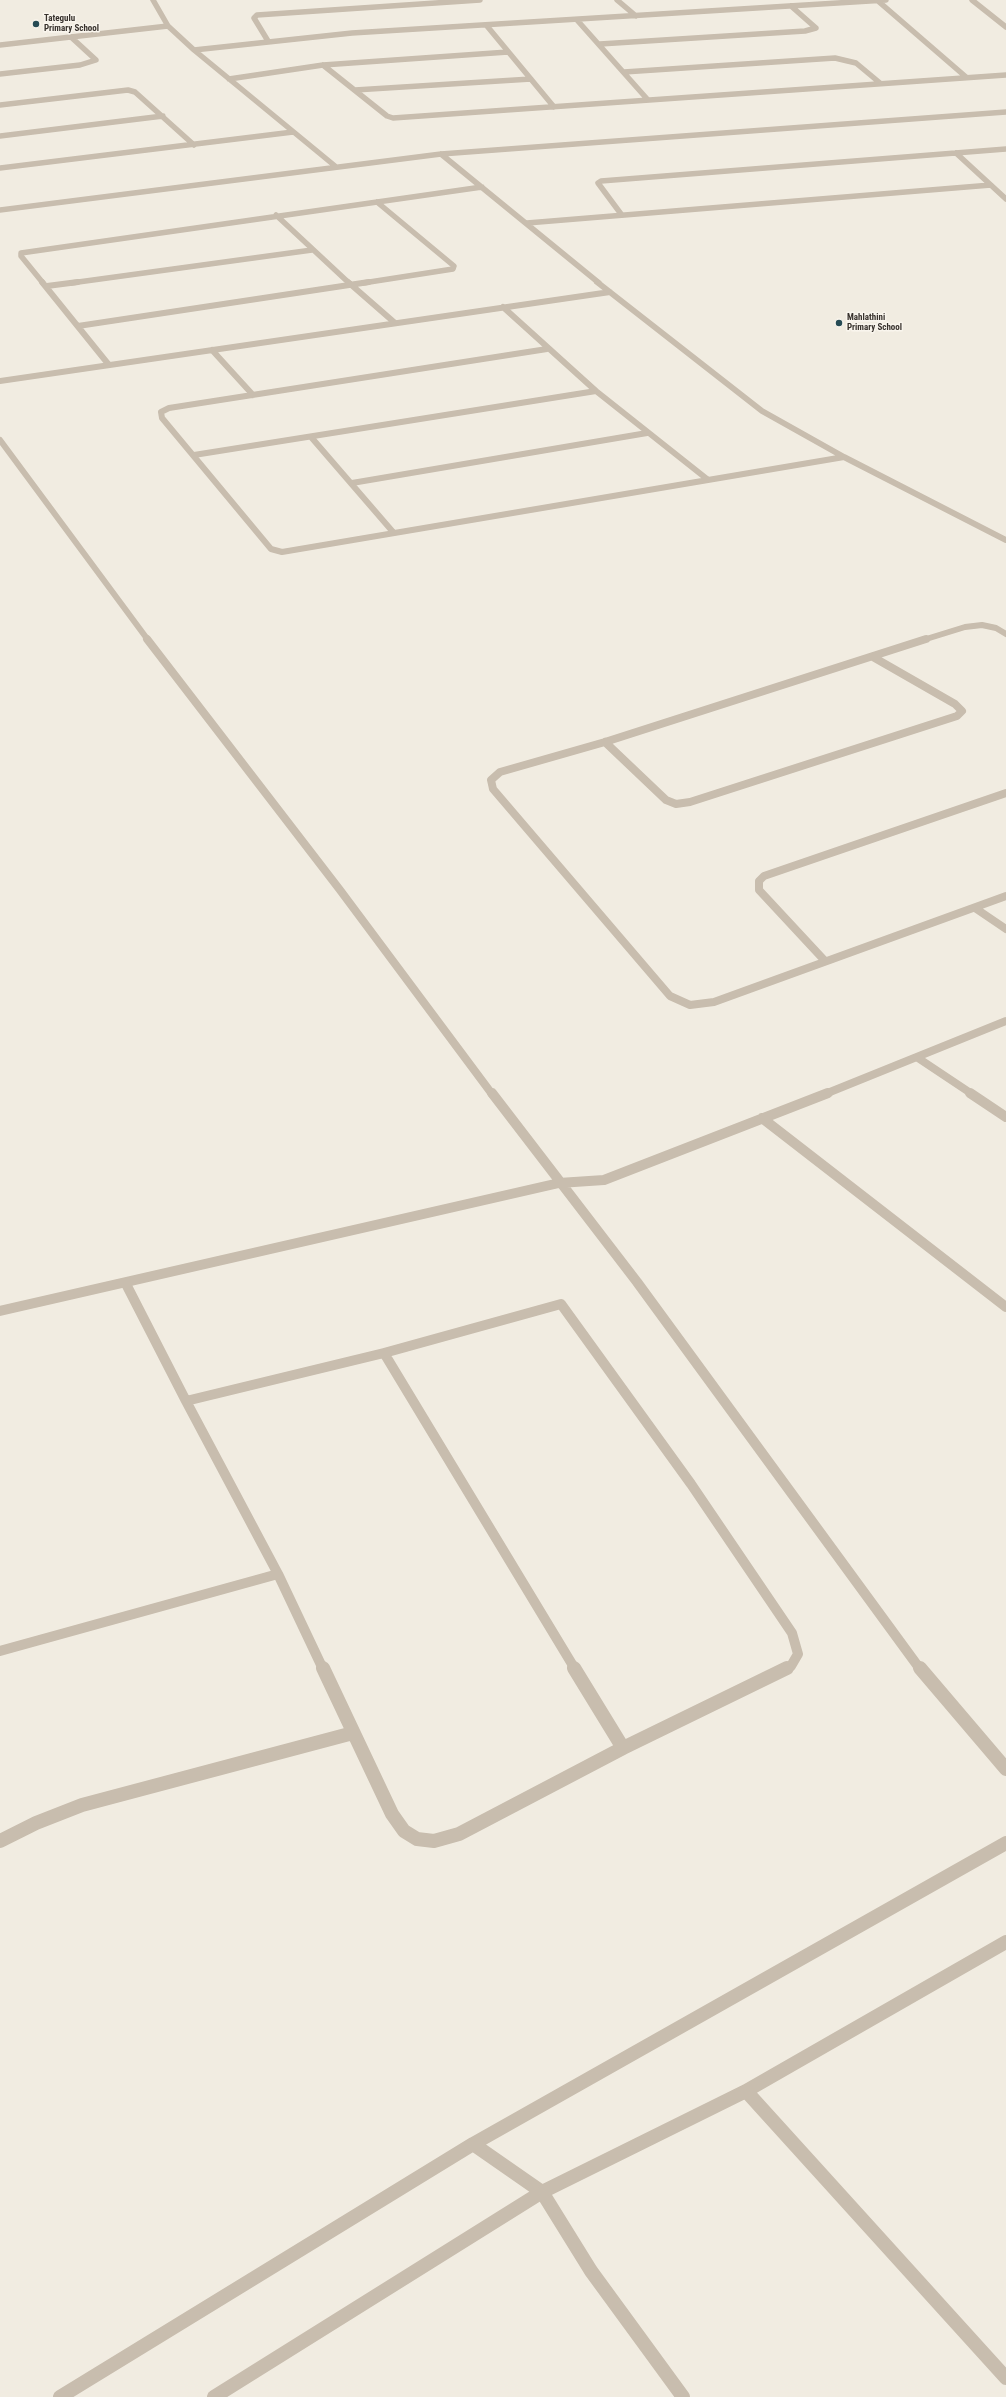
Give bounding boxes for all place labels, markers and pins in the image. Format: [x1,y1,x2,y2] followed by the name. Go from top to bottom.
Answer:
[44,14,99,35] place label: Tategulu Primary School
[31,19,41,29] marker: Tategulu Primary School
[847,313,902,334] place label: Mahlathini Primary School
[834,318,844,328] marker: Mahlathini Primary School

